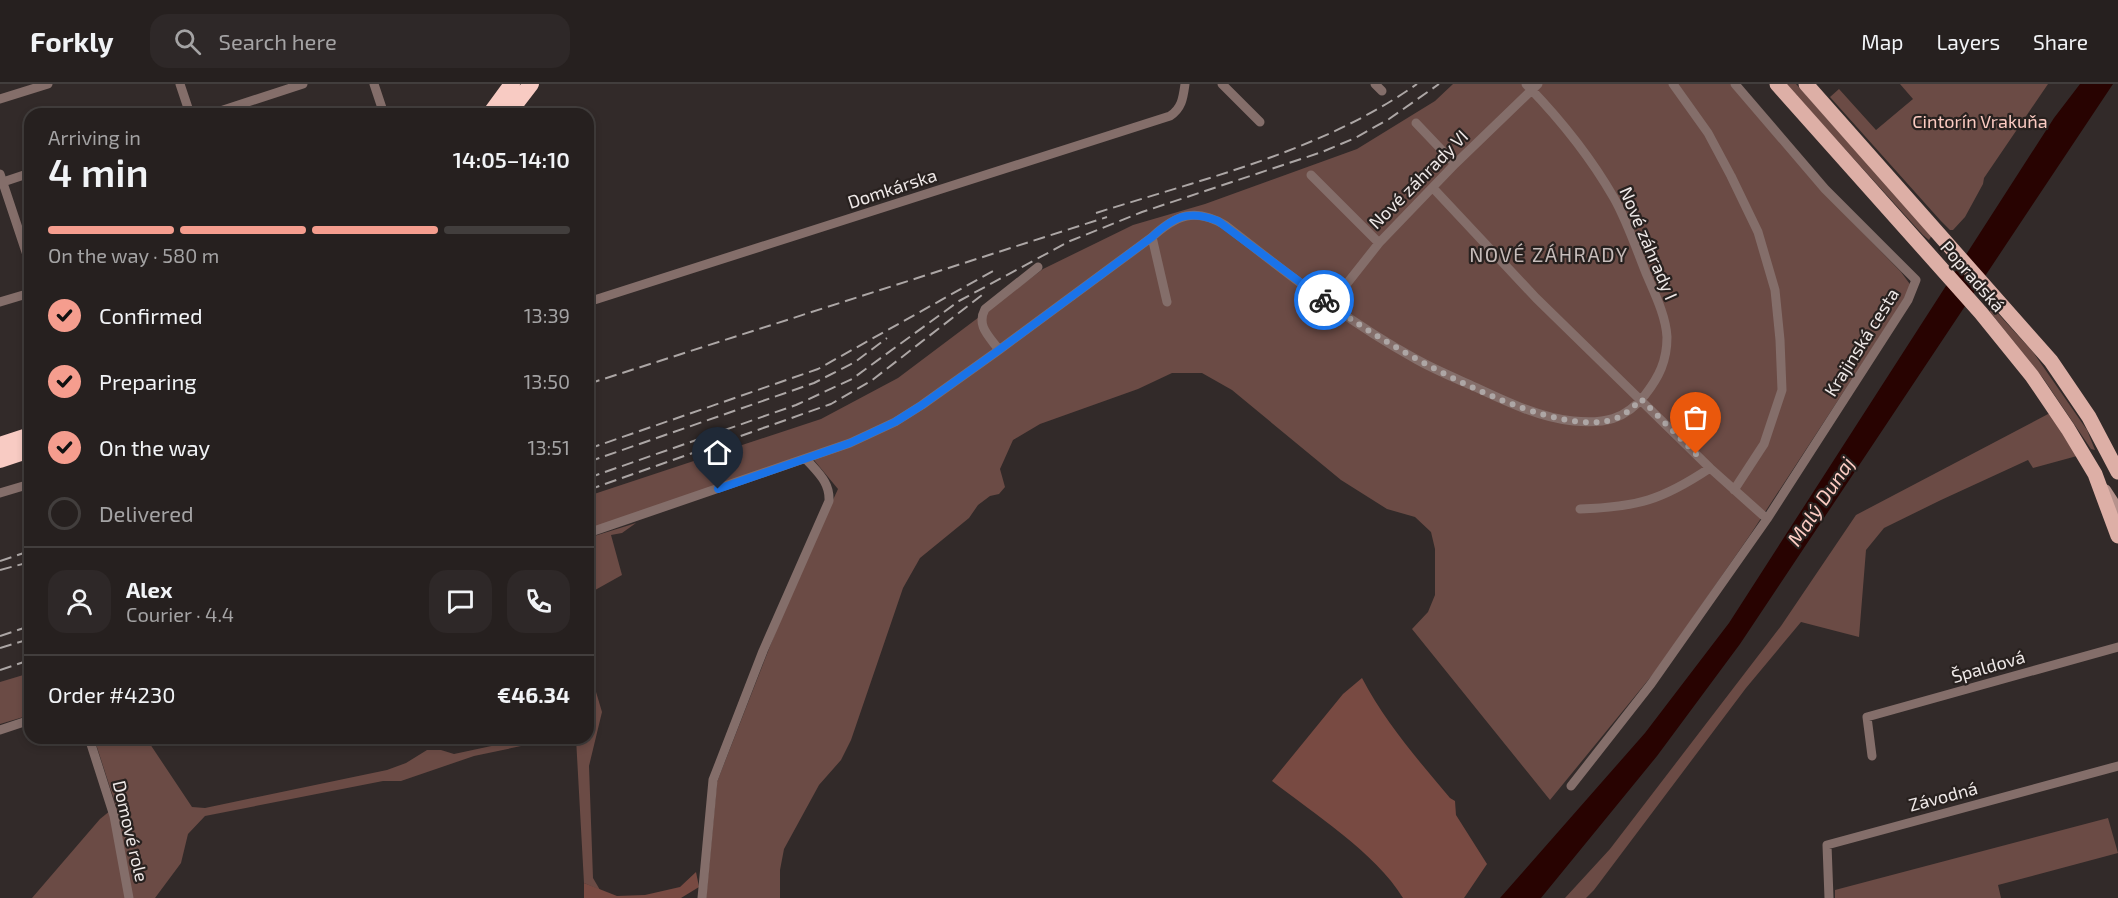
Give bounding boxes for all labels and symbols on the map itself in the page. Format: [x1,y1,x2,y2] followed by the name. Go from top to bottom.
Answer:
[1912,110,2048,132] park label: Cintorín Vrakuňa
[1364,125,1472,233] street label: Nové záhrady VI
[845,163,939,213] street label: Domkárska
[1615,183,1683,303] street label: Nové záhrady I
[1936,236,2010,316] street label: Popradská
[1469,242,1629,266] district label: NOVÉ ZÁHRADY
[1294,270,1354,330] courier
[1819,284,1903,400] street label: Krajinská cesta
[1670,392,1721,454] pin
[692,427,743,489] pin
[1781,452,1859,551] water label: Malý Dunaj
[1949,645,2027,687] street label: Špaldová
[1906,776,1980,816] street label: Závodná
[109,778,153,884] street label: Domové role

